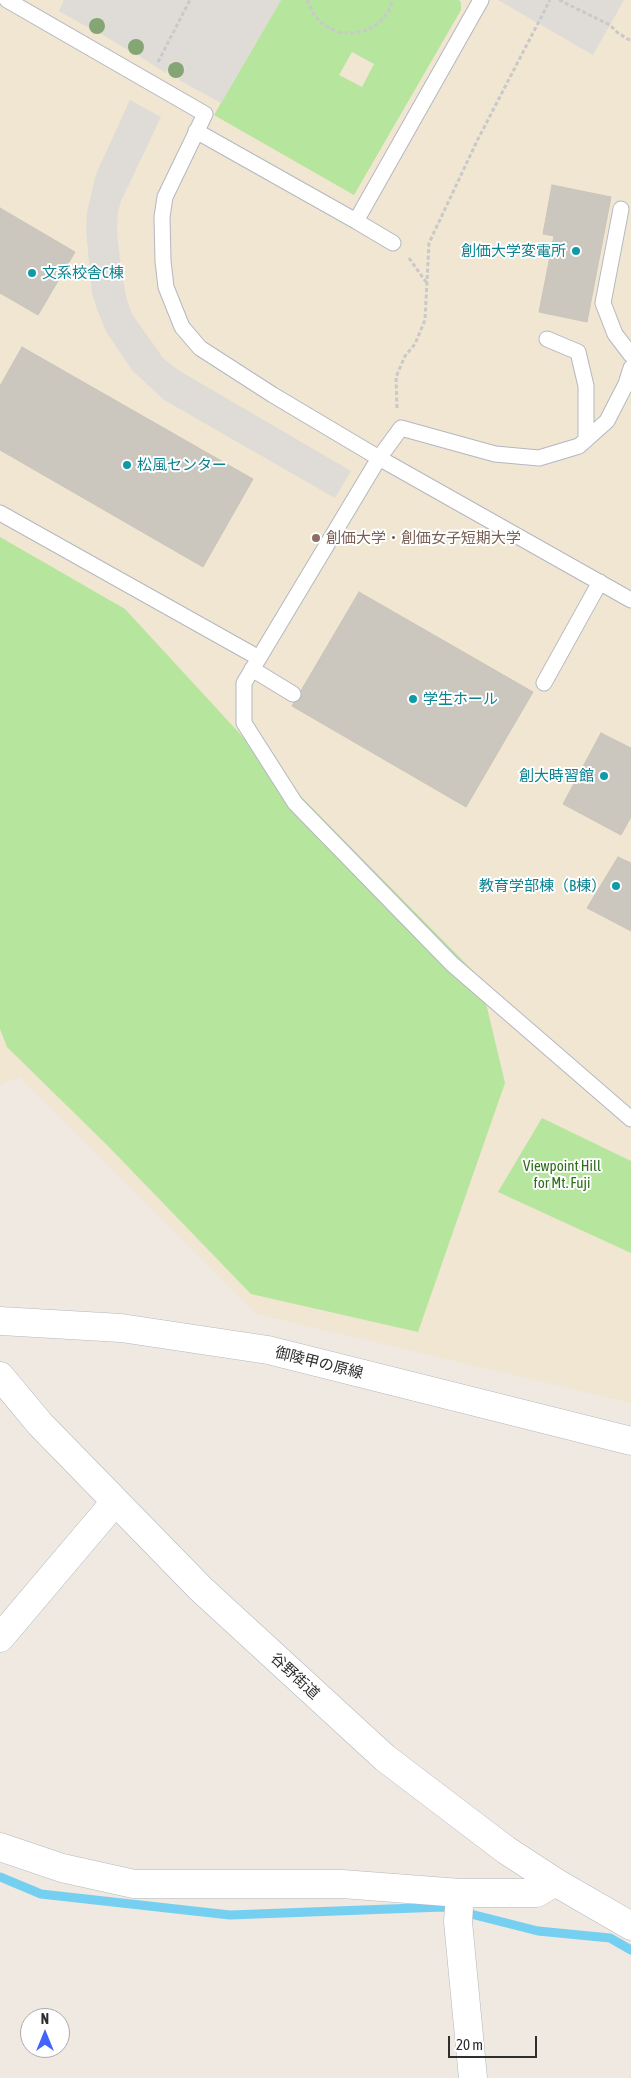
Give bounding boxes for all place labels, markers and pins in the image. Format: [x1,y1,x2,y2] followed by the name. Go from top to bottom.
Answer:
[461,242,566,260] place label: 創価大学変電所
[570,245,582,257] marker: 創価大学変電所
[42,264,124,282] place label: 文系校舎C棟
[26,267,38,279] marker: 文系校舎C棟
[137,456,227,474] place label: 松風センター
[121,459,133,471] marker: 松風センター
[326,529,521,547] place label: 創価大学・創価女子短期大学
[310,532,322,544] marker: 創価大学・創価女子短期大学
[423,690,498,708] place label: 学生ホール
[407,693,419,705] marker: 学生ホール
[519,767,594,785] place label: 創大時習館
[598,770,610,782] marker: 創大時習館
[479,877,606,895] place label: 教育学部棟（B棟）
[610,880,622,892] marker: 教育学部棟（B棟）

